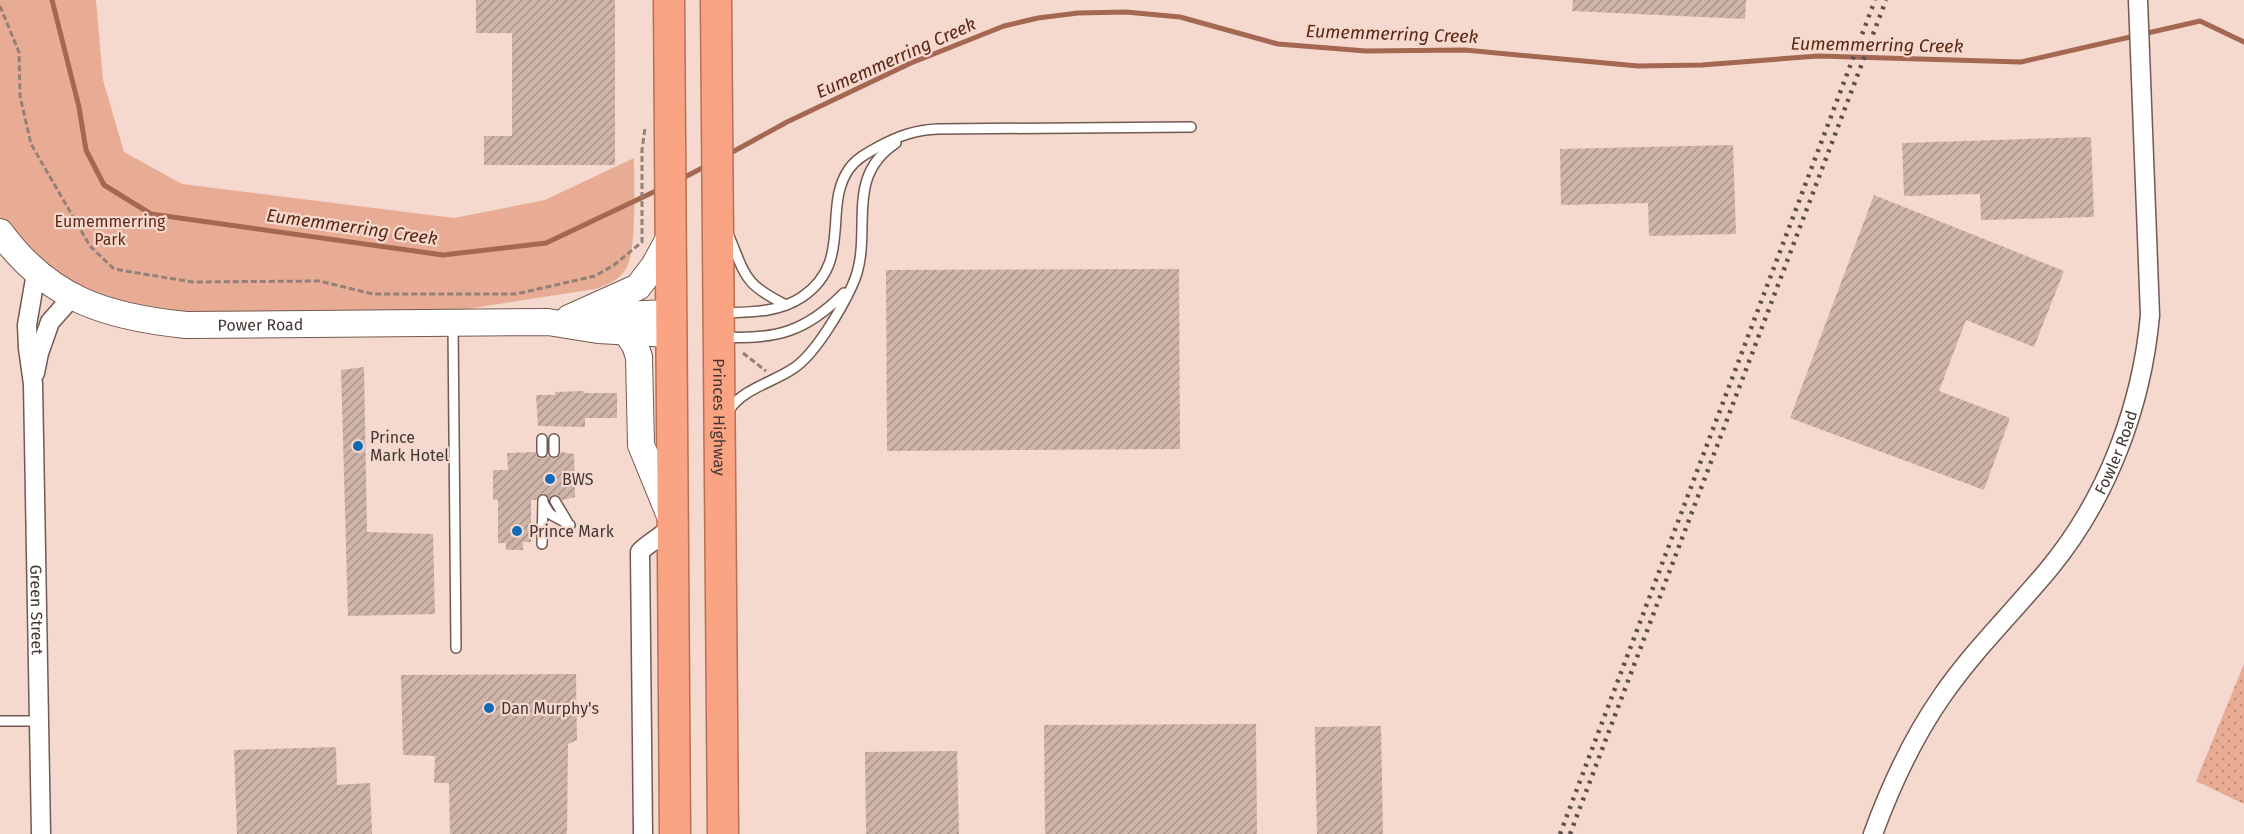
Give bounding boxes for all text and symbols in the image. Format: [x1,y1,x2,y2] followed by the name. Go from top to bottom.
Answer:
[813,13,980,103] water label: Eumemmerring Creek
[1305,20,1479,48] water label: Eumemmerring Creek
[1790,32,1964,58] water label: Eumemmerring Creek
[265,204,439,250] water label: Eumemmerring Creek
[55,212,166,249] park label: Eumemmerring Park
[217,315,303,334] street label: Power Road
[710,358,729,476] street label: Princes Highway
[2090,408,2141,497] street label: Fowler Road
[370,428,449,465] place label: Prince Mark Hotel
[351,439,365,453] marker: Prince Mark Hotel
[562,470,594,489] place label: BWS
[543,472,557,486] marker: BWS
[529,522,615,541] place label: Prince Mark
[510,524,524,538] marker: Prince Mark
[27,564,47,655] street label: Green Street
[501,699,599,718] place label: Dan Murphy's
[482,701,496,715] marker: Dan Murphy's

